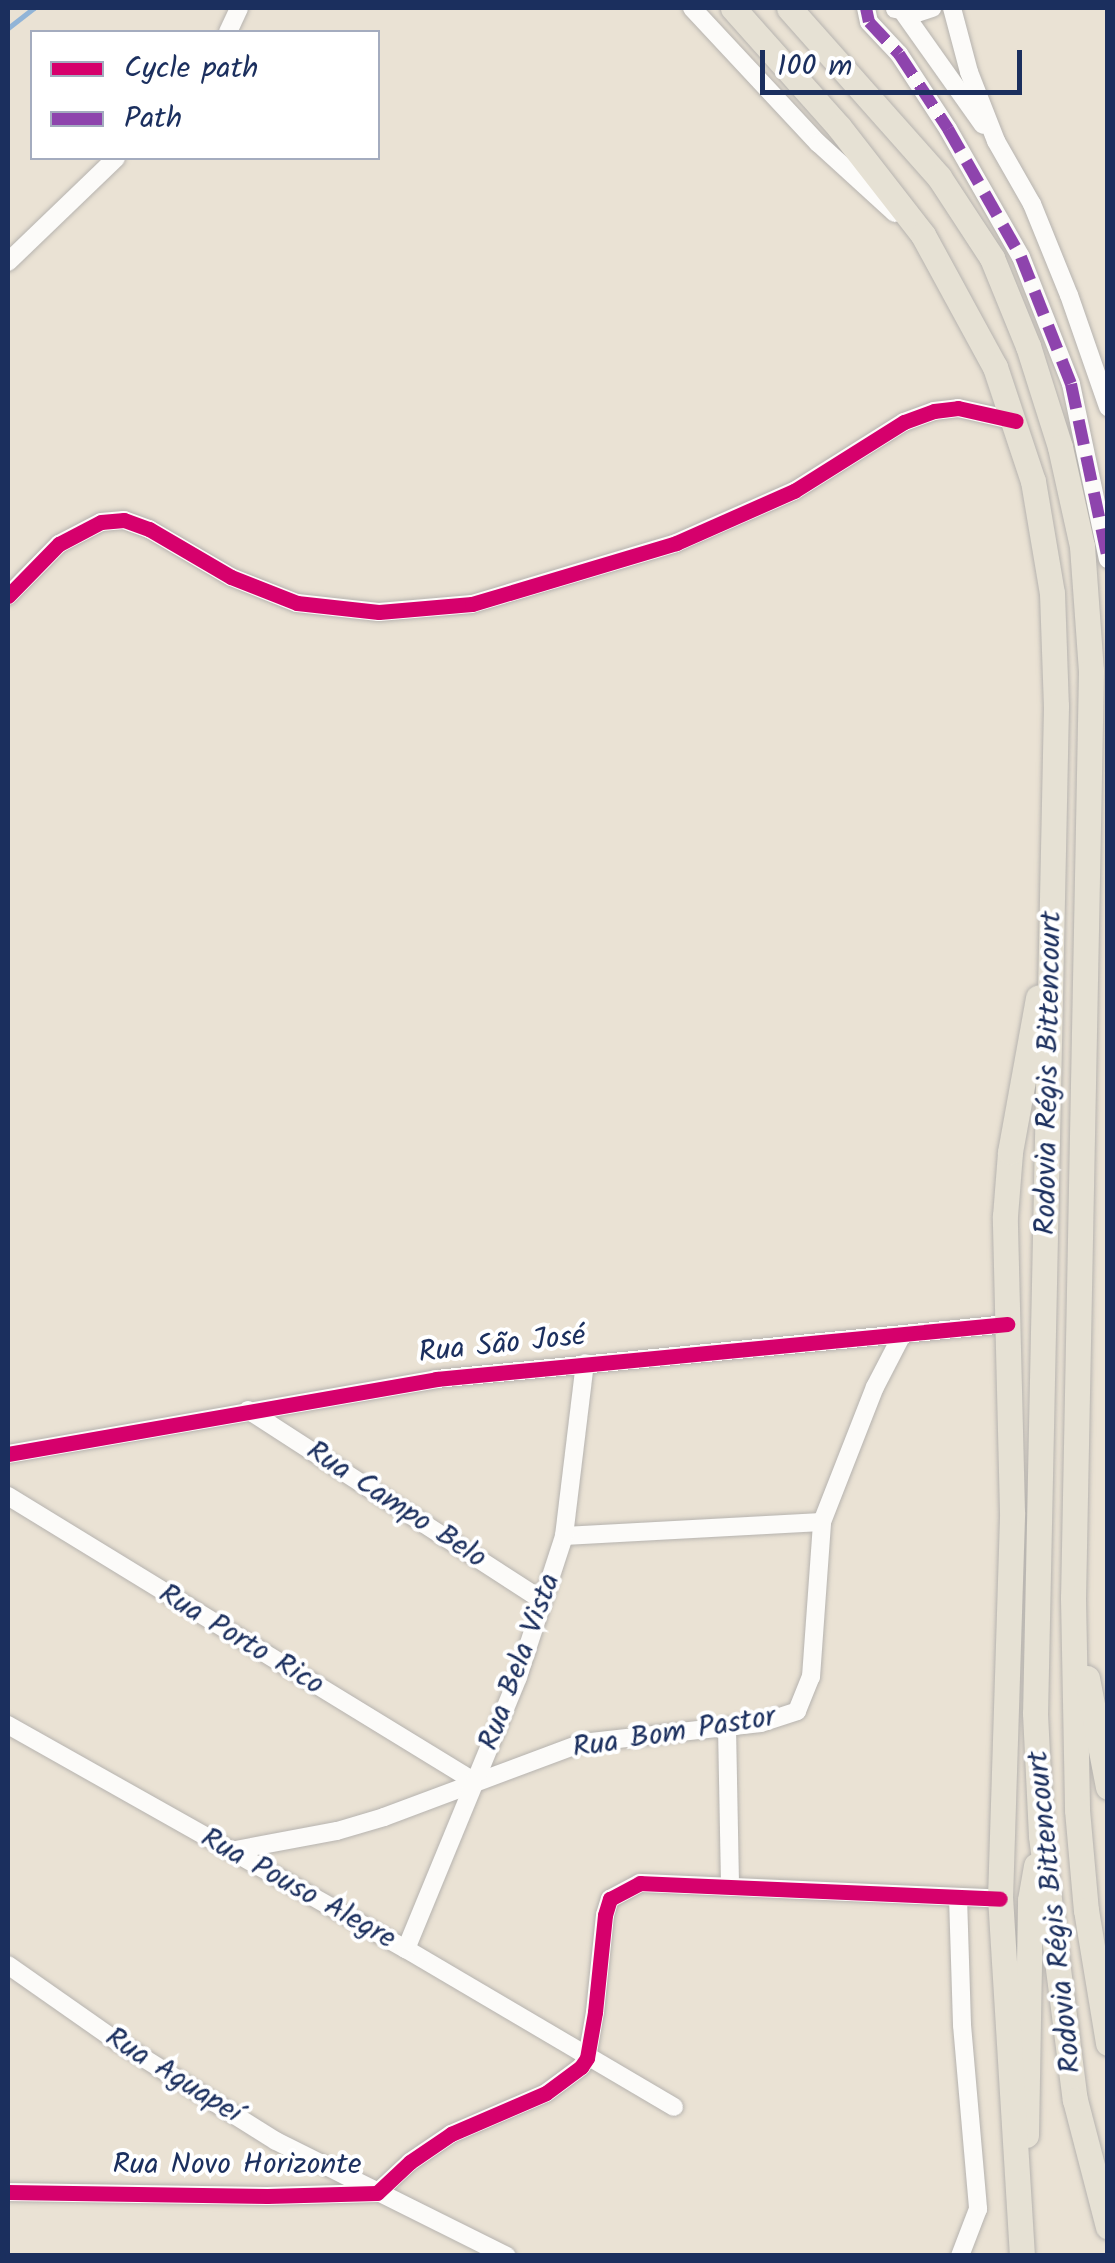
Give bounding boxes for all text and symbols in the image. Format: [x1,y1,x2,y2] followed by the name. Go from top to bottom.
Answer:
[30,30,380,160] legend
[765,30,1028,92] scale bar
[777,43,852,91] text: 100 m
[124,45,258,93] text: Cycle path
[124,95,182,143] text: Path
[1028,911,1070,1235] street label: Rodovia Régis Bittencourt
[417,1318,587,1372] street label: Rua São José
[299,1433,493,1577] street label: Rua Campo Belo
[471,1569,569,1755] street label: Rua Bela Vista
[152,1576,330,1704] street label: Rua Porto Rico
[570,1699,778,1767] street label: Rua Bom Pastor
[1020,1749,1090,2075] street label: Rodovia Régis Bittencourt
[194,1821,402,1957] street label: Rua Pouso Alegre
[98,2020,248,2132] street label: Rua Aguapeí
[113,2147,361,2183] street label: Rua Novo Horizonte

